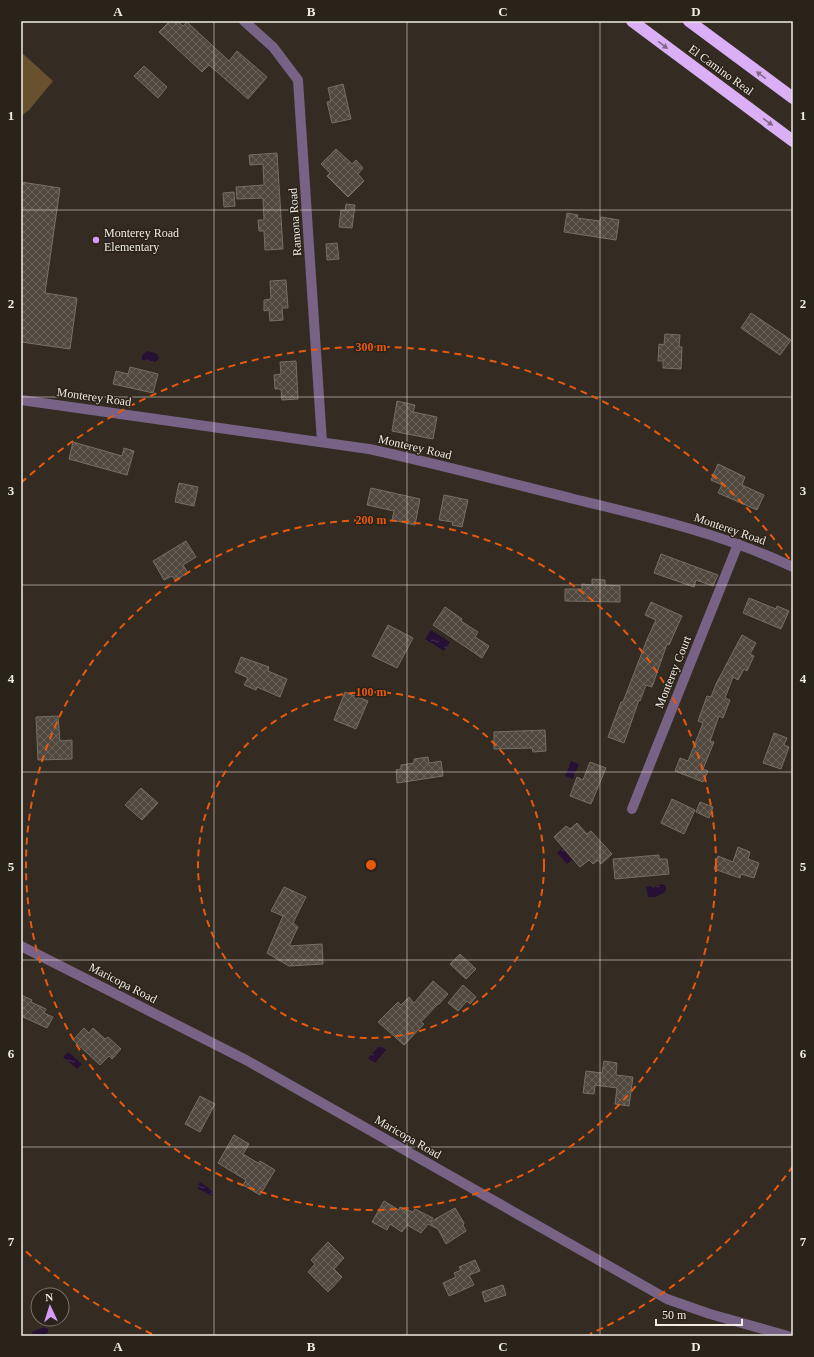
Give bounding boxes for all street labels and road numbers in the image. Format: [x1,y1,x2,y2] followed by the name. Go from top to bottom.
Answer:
[686,42,757,99] street label: El Camino Real
[286,187,304,257] street label: Ramona Road
[56,385,132,409] street label: Monterey Road
[377,432,453,462] street label: Monterey Road
[692,510,768,548] street label: Monterey Road
[652,633,694,710] street label: Monterey Court
[87,960,159,1006] street label: Maricopa Road
[372,1112,444,1162] street label: Maricopa Road

